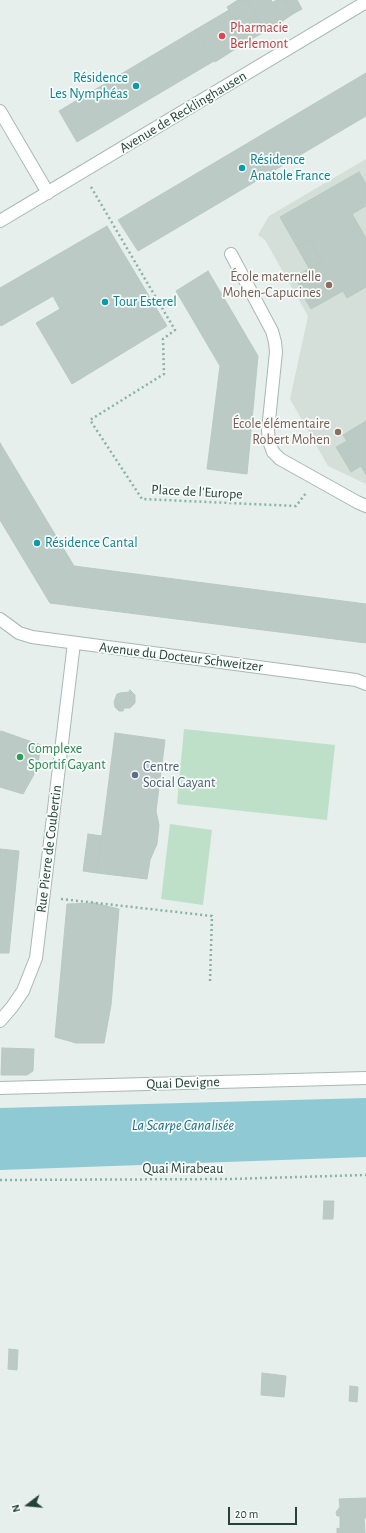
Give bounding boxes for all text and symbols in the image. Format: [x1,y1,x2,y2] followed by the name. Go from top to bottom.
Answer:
[230,20,288,52] place label: Pharmacie Berlemont
[217,31,227,41] marker: Pharmacie Berlemont
[116,67,250,157] street label: Avenue de Recklinghausen
[50,70,128,102] place label: Résidence Les Nymphéas
[131,81,141,91] marker: Résidence Les Nymphéas
[250,152,330,184] place label: Résidence Anatole France
[237,163,247,173] marker: Résidence Anatole France
[222,269,321,302] place label: École maternelle Mohen-Capucines
[324,280,334,290] marker: École maternelle Mohen-Capucines
[113,294,177,310] place label: Tour Esterel
[100,297,110,307] marker: Tour Esterel
[233,416,330,448] place label: École élémentaire Robert Mohen
[333,427,343,437] marker: École élémentaire Robert Mohen
[151,481,243,503] street label: Place de l'Europe
[45,535,138,551] place label: Résidence Cantal
[32,538,42,548] marker: Résidence Cantal
[98,639,264,675] street label: Avenue du Docteur Schweitzer
[28,741,106,774] place label: Complexe Sportif Gayant
[15,752,25,762] marker: Complexe Sportif Gayant
[143,759,216,792] place label: Centre Social Gayant
[130,770,140,780] marker: Centre Social Gayant
[33,784,65,914] street label: Rue Pierre de Coubertin
[146,1073,220,1093] street label: Quai Devigne
[132,1116,234,1134] water label: La Scarpe Canalisée
[143,1161,223,1177] street label: Quai Mirabeau
[8,1485,48,1525] north arrow
[230,1499,299,1525] scale bar
[10,1503,22,1514] text: N
[235,1508,258,1520] text: 20 m

